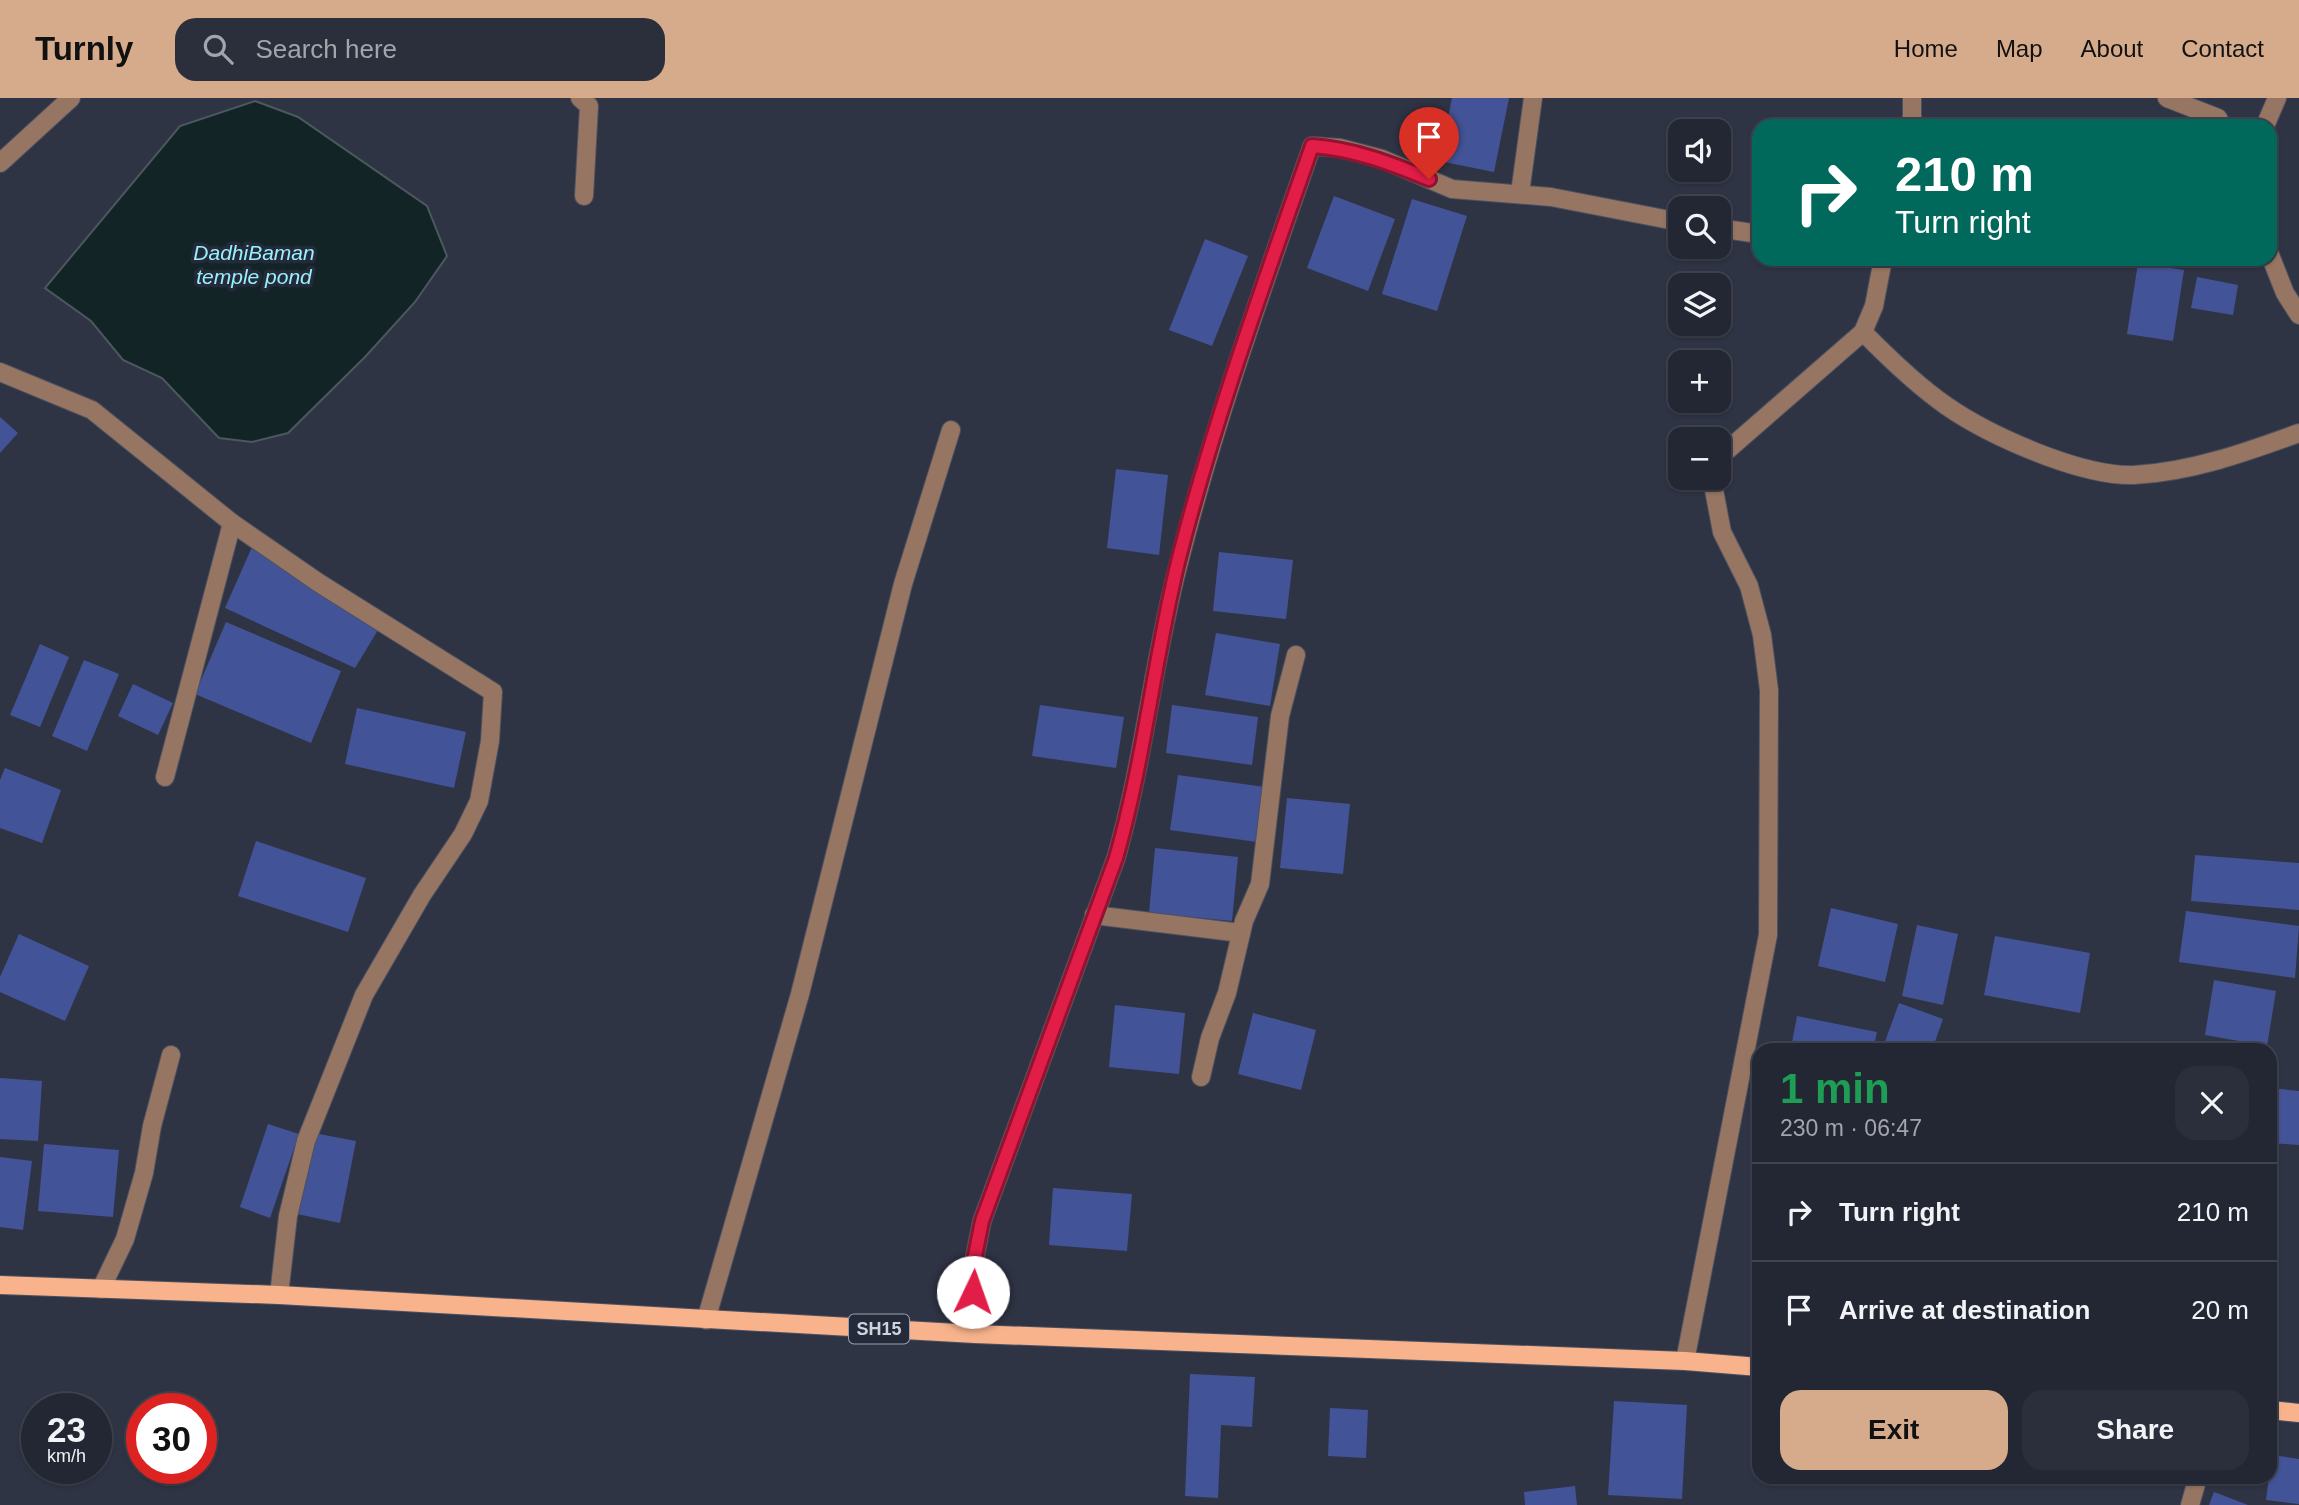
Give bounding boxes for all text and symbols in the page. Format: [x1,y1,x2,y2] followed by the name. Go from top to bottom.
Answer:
[175,18,665,81] search box
[35,30,133,67] text: Turnly
[199,30,237,68] icon: search
[255,34,397,64] text: Search here
[1894,35,1958,62] text: Home
[1996,35,2043,62] text: Map
[2081,35,2143,62] text: About
[2181,35,2264,62] text: Contact
[1399,107,1459,179] pin
[1410,118,1448,156] icon: arrive
[1668,119,1731,490] map controls
[1668,119,1731,182] button: sound
[1780,147,1871,238] icon: right
[1895,147,2034,201] text: 210 m
[1668,196,1731,259] button: search
[1895,204,2031,240] text: Turn right
[193,241,315,288] water label: DadhiBaman temple pond
[1668,273,1731,336] button: layers
[1668,350,1731,413] button: +
[1668,427,1731,490] button: −
[1780,1065,1890,1112] text: 1 min
[2175,1066,2249,1140] button: close
[1780,1115,1922,1141] text: 230 m · 06:47
[1780,1193,1818,1231] icon: right
[1839,1197,1960,1227] text: Turn right
[2177,1197,2249,1227] text: 210 m
[936,1255,1010,1329] position arrow
[1780,1291,1818,1329] icon: arrive
[1839,1295,2090,1325] text: Arrive at destination
[2191,1295,2249,1325] text: 20 m
[849,1314,909,1344] road number: SH15
[1780,1390,2008,1470] button: Exit
[2022,1390,2249,1470] button: Share
[126,1393,217,1484] speed limit sign: 30
[47,1410,86,1449] text: 23
[47,1446,86,1466] text: km/h

